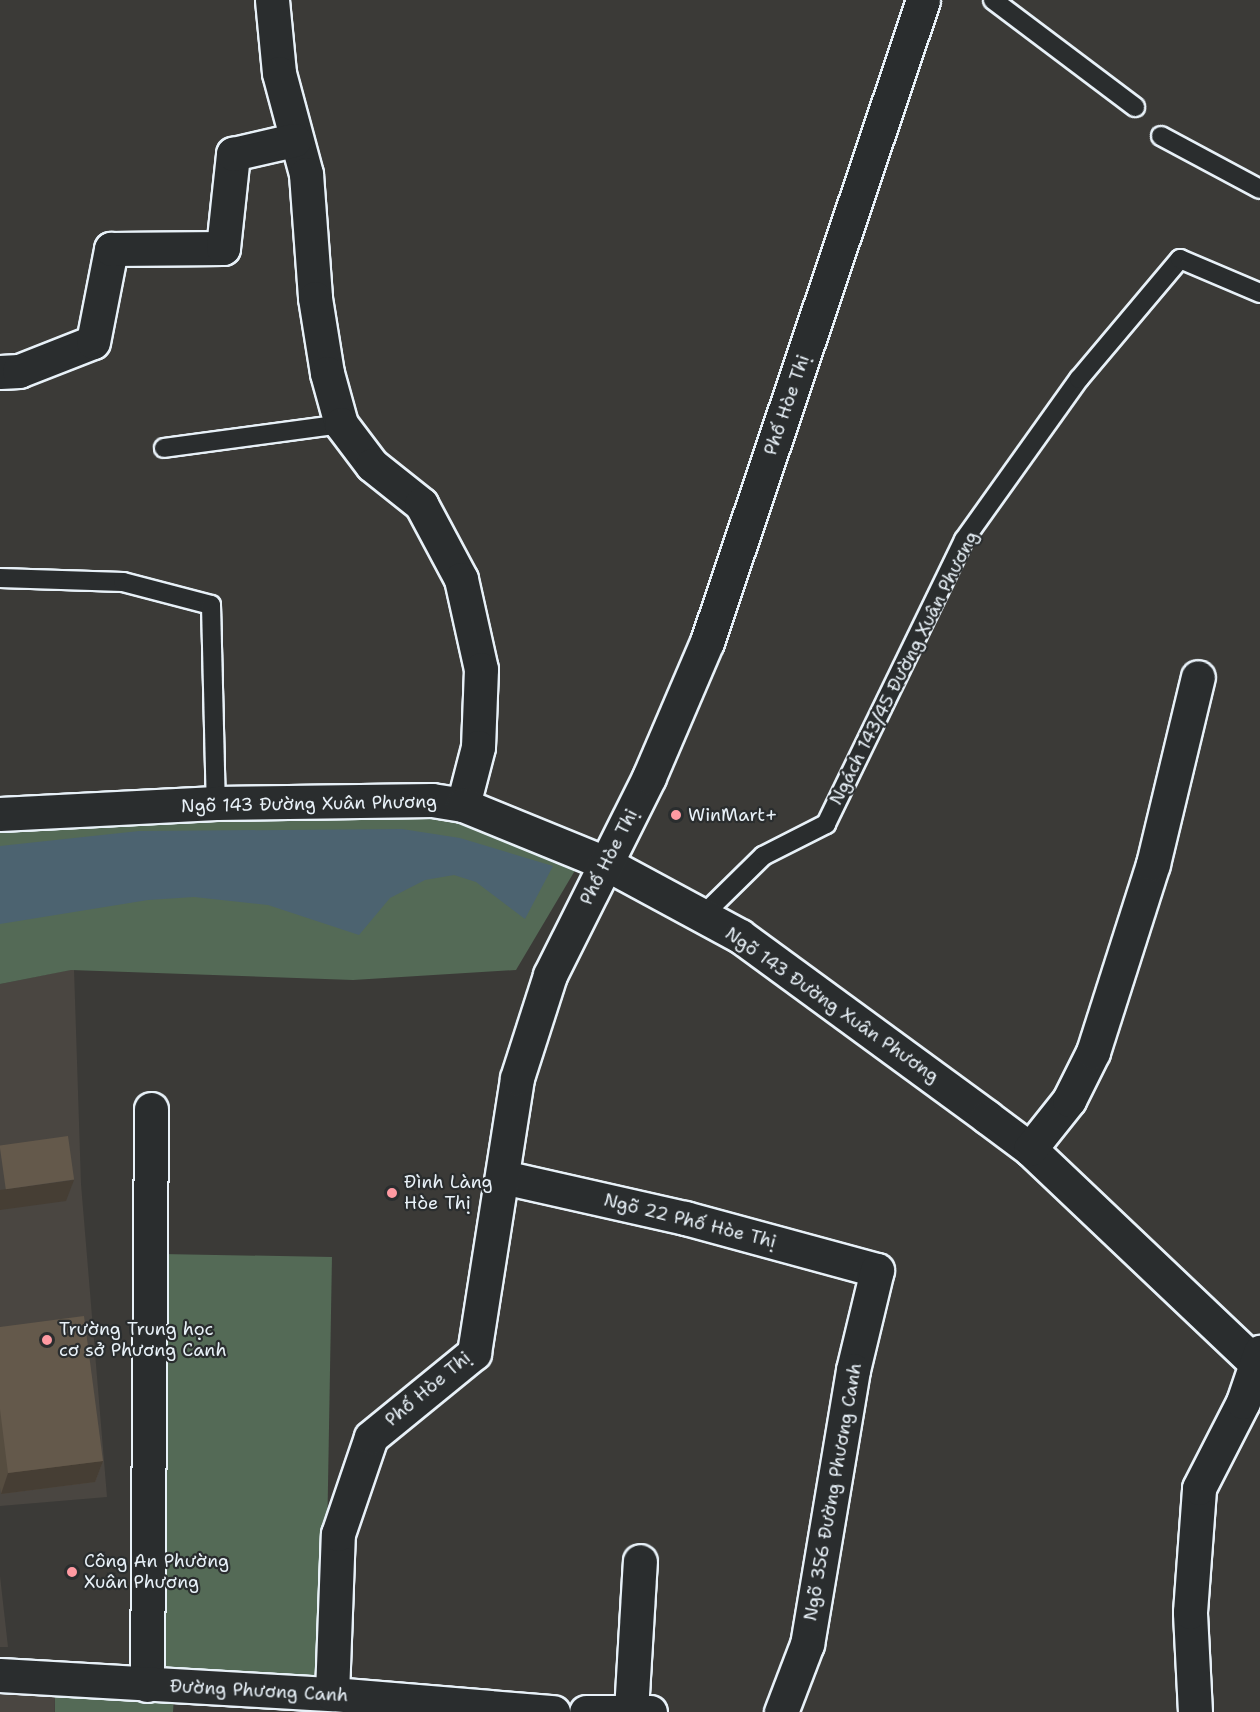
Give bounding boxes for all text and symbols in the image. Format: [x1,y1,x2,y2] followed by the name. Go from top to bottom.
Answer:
[760,352,814,458] street label: Phố Hòe Thị
[825,527,983,809] street label: Ngách 143/45 Đường Xuân Phương
[181,791,437,817] street label: Ngõ 143 Đường Xuân Phương
[688,804,778,826] place label: WinMart+
[576,805,642,909] street label: Phố Hòe Thị
[669,808,683,822] marker: WinMart+
[721,923,943,1087] street label: Ngõ 143 Đường Xuân Phương
[404,1172,493,1214] place label: Đình Làng Hòe Thị
[385,1186,399,1200] marker: Đình Làng Hòe Thị
[602,1189,778,1253] street label: Ngõ 22 Phố Hòe Thị
[59,1319,227,1362] place label: Trường Trung học cơ sở Phương Canh
[40,1333,54,1347] marker: Trường Trung học cơ sở Phương Canh
[381,1347,475,1431] street label: Phố Hòe Thị
[800,1361,866,1623] street label: Ngõ 356 Đường Phương Canh
[84,1551,229,1594] place label: Công An Phường Xuân Phương
[65,1565,79,1579] marker: Công An Phường Xuân Phương
[169,1676,349,1706] street label: Đường Phương Canh

